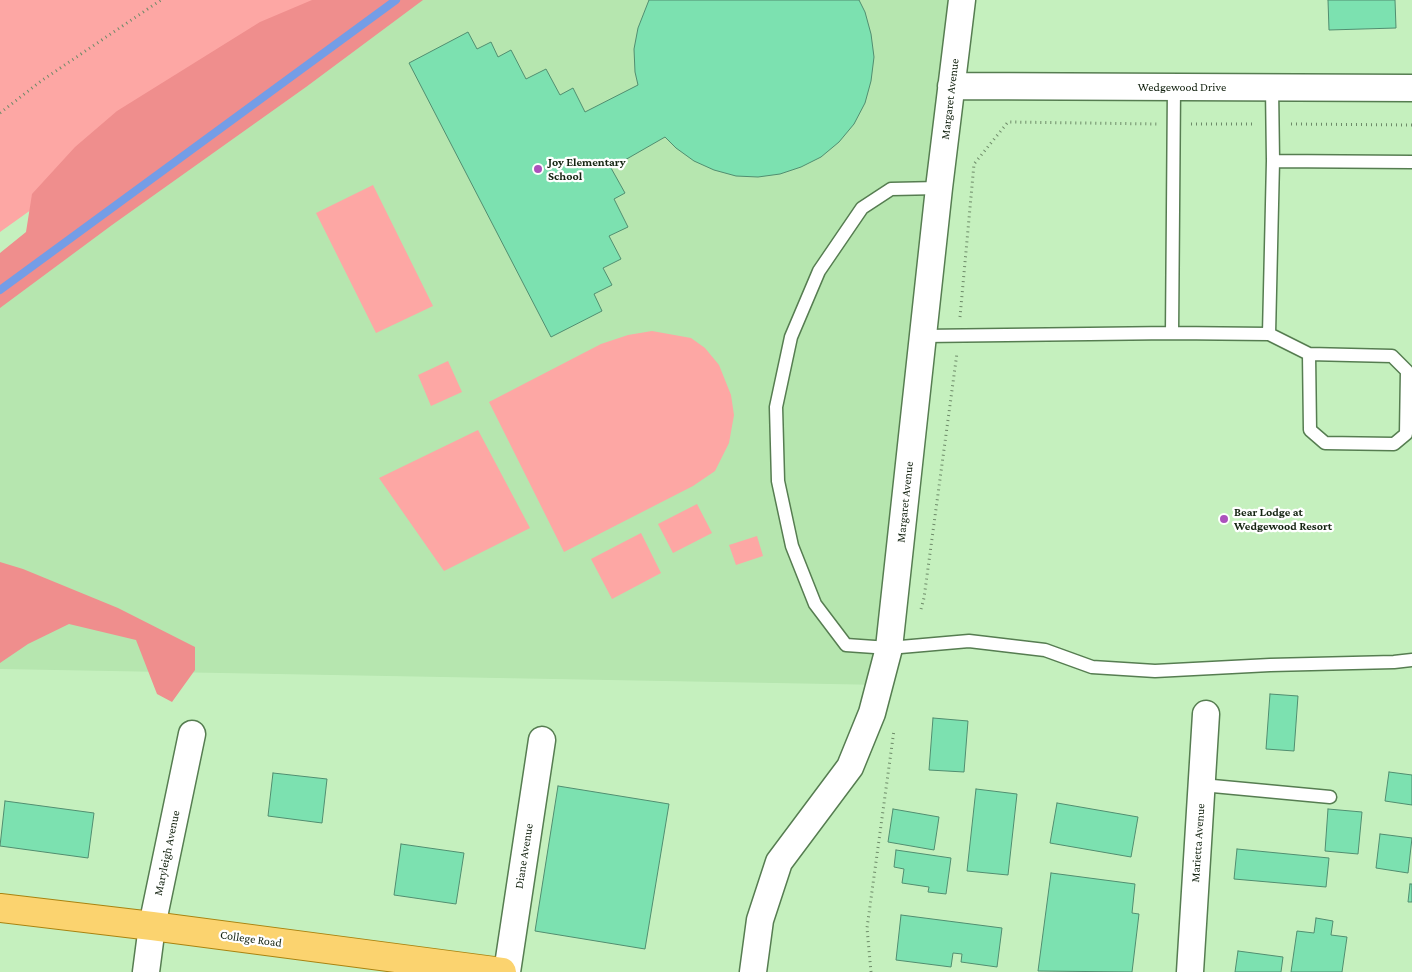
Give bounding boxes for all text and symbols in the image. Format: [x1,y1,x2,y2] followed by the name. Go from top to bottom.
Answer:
[938,58,962,140] street label: Margaret Avenue
[1138,80,1226,94] street label: Wedgewood Drive
[548,155,626,183] place label: Joy Elementary School
[532,163,544,175] marker: Joy Elementary School
[894,461,916,543] street label: Margaret Avenue
[1234,505,1332,533] place label: Bear Lodge at Wedgewood Resort
[1218,513,1230,525] marker: Bear Lodge at Wedgewood Resort
[1188,803,1208,883] street label: Marietta Avenue
[151,809,183,897] street label: Maryleigh Avenue
[512,822,536,890] street label: Diane Avenue
[219,928,283,950] street label: College Road

